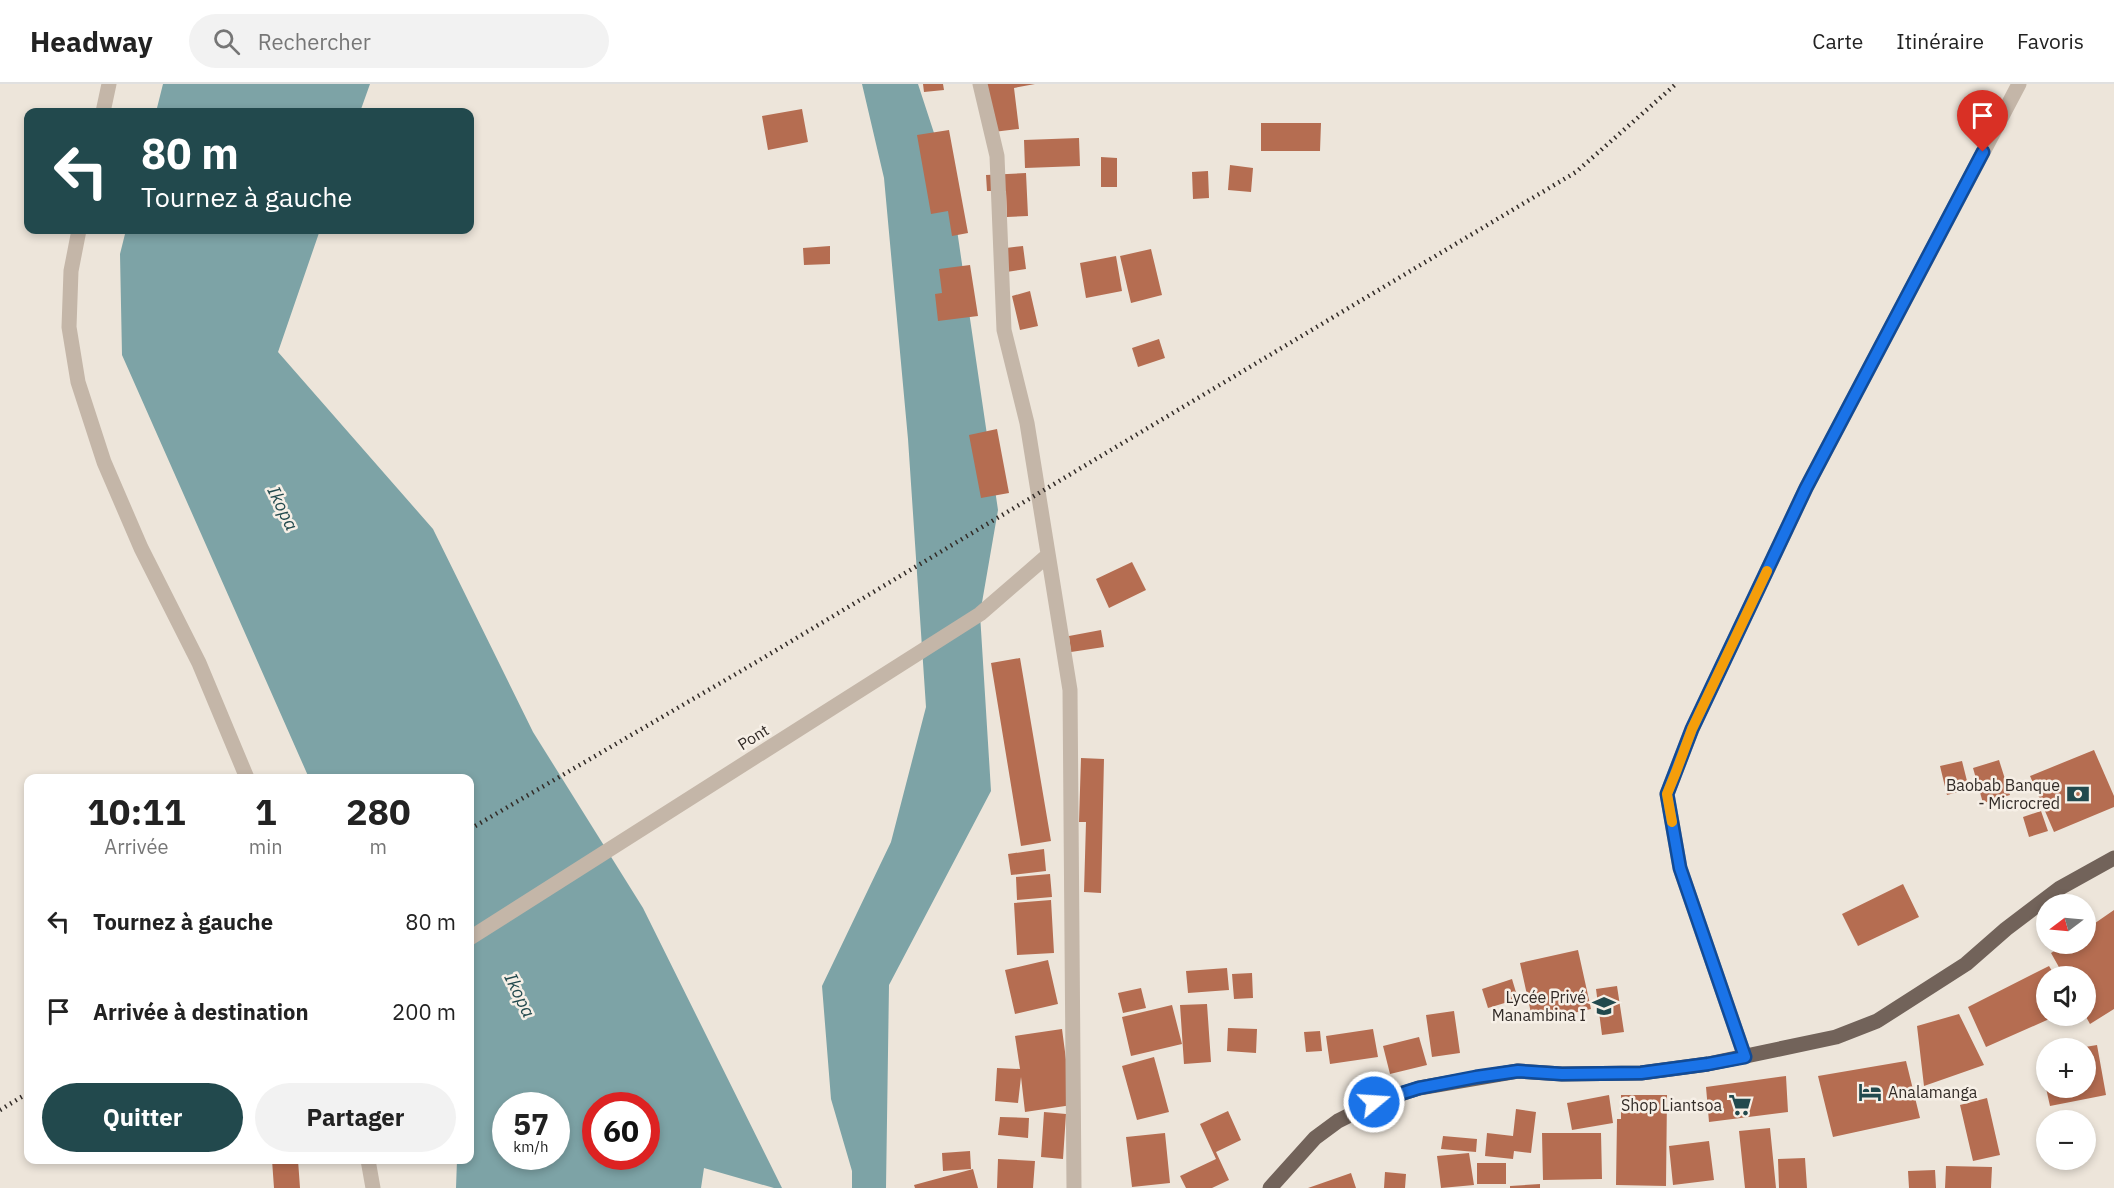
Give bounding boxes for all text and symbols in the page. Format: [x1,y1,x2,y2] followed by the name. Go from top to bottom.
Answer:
[189,14,609,68] search box
[30,23,153,60] text: Headway
[210,25,243,58] icon: search
[258,27,371,56] text: Rechercher
[1812,27,1863,55] text: Carte
[1896,27,1984,55] text: Itinéraire
[2017,27,2084,55] text: Favoris
[1957,90,2008,152] pin
[1966,99,1999,132] icon: arrive
[141,126,239,181] text: 80 m
[42,132,120,210] icon: left
[141,179,352,214] text: Tournez à gauche
[262,482,304,534] water label: Ikopa
[734,720,772,754] street label: Pont
[1946,775,2060,813] place label: Baobab Banque - Microcred
[2065,781,2091,807] bank icon: Baobab Banque - Microcred
[87,788,186,835] text: 10:11
[255,788,277,835] text: 1
[346,788,411,835] text: 280
[104,833,168,860] text: Arrivée
[249,833,283,860] text: min
[370,833,387,860] text: m
[2036,894,2096,954] north arrow
[2036,894,2096,1170] map controls
[42,905,75,938] icon: left
[93,907,273,936] text: Tournez à gauche
[405,907,456,936] text: 80 m
[2036,966,2096,1026] button: sound
[499,969,541,1021] water label: Ikopa
[1492,987,1586,1025] place label: Lycée Privé Manambina I
[1591,993,1617,1019] school or university icon: Lycée Privé Manambina I
[42,995,75,1028] icon: arrive
[93,997,309,1026] text: Arrivée à destination
[392,997,456,1026] text: 200 m
[2036,1038,2096,1098] button: +
[1342,1070,1406,1134] position arrow
[1857,1079,1883,1105] hotel icon: Analamanga
[1888,1082,1978,1102] place label: Analamanga
[42,1083,243,1152] button: Quitter
[255,1083,456,1152] button: Partager
[582,1092,660,1170] speed limit sign: 60
[1727,1092,1753,1118] supermarket icon: Shop Liantsoa
[1621,1095,1722,1115] place label: Shop Liantsoa
[513,1104,549,1143] text: 57
[2036,1110,2096,1170] button: −
[513,1137,549,1156] text: km/h

